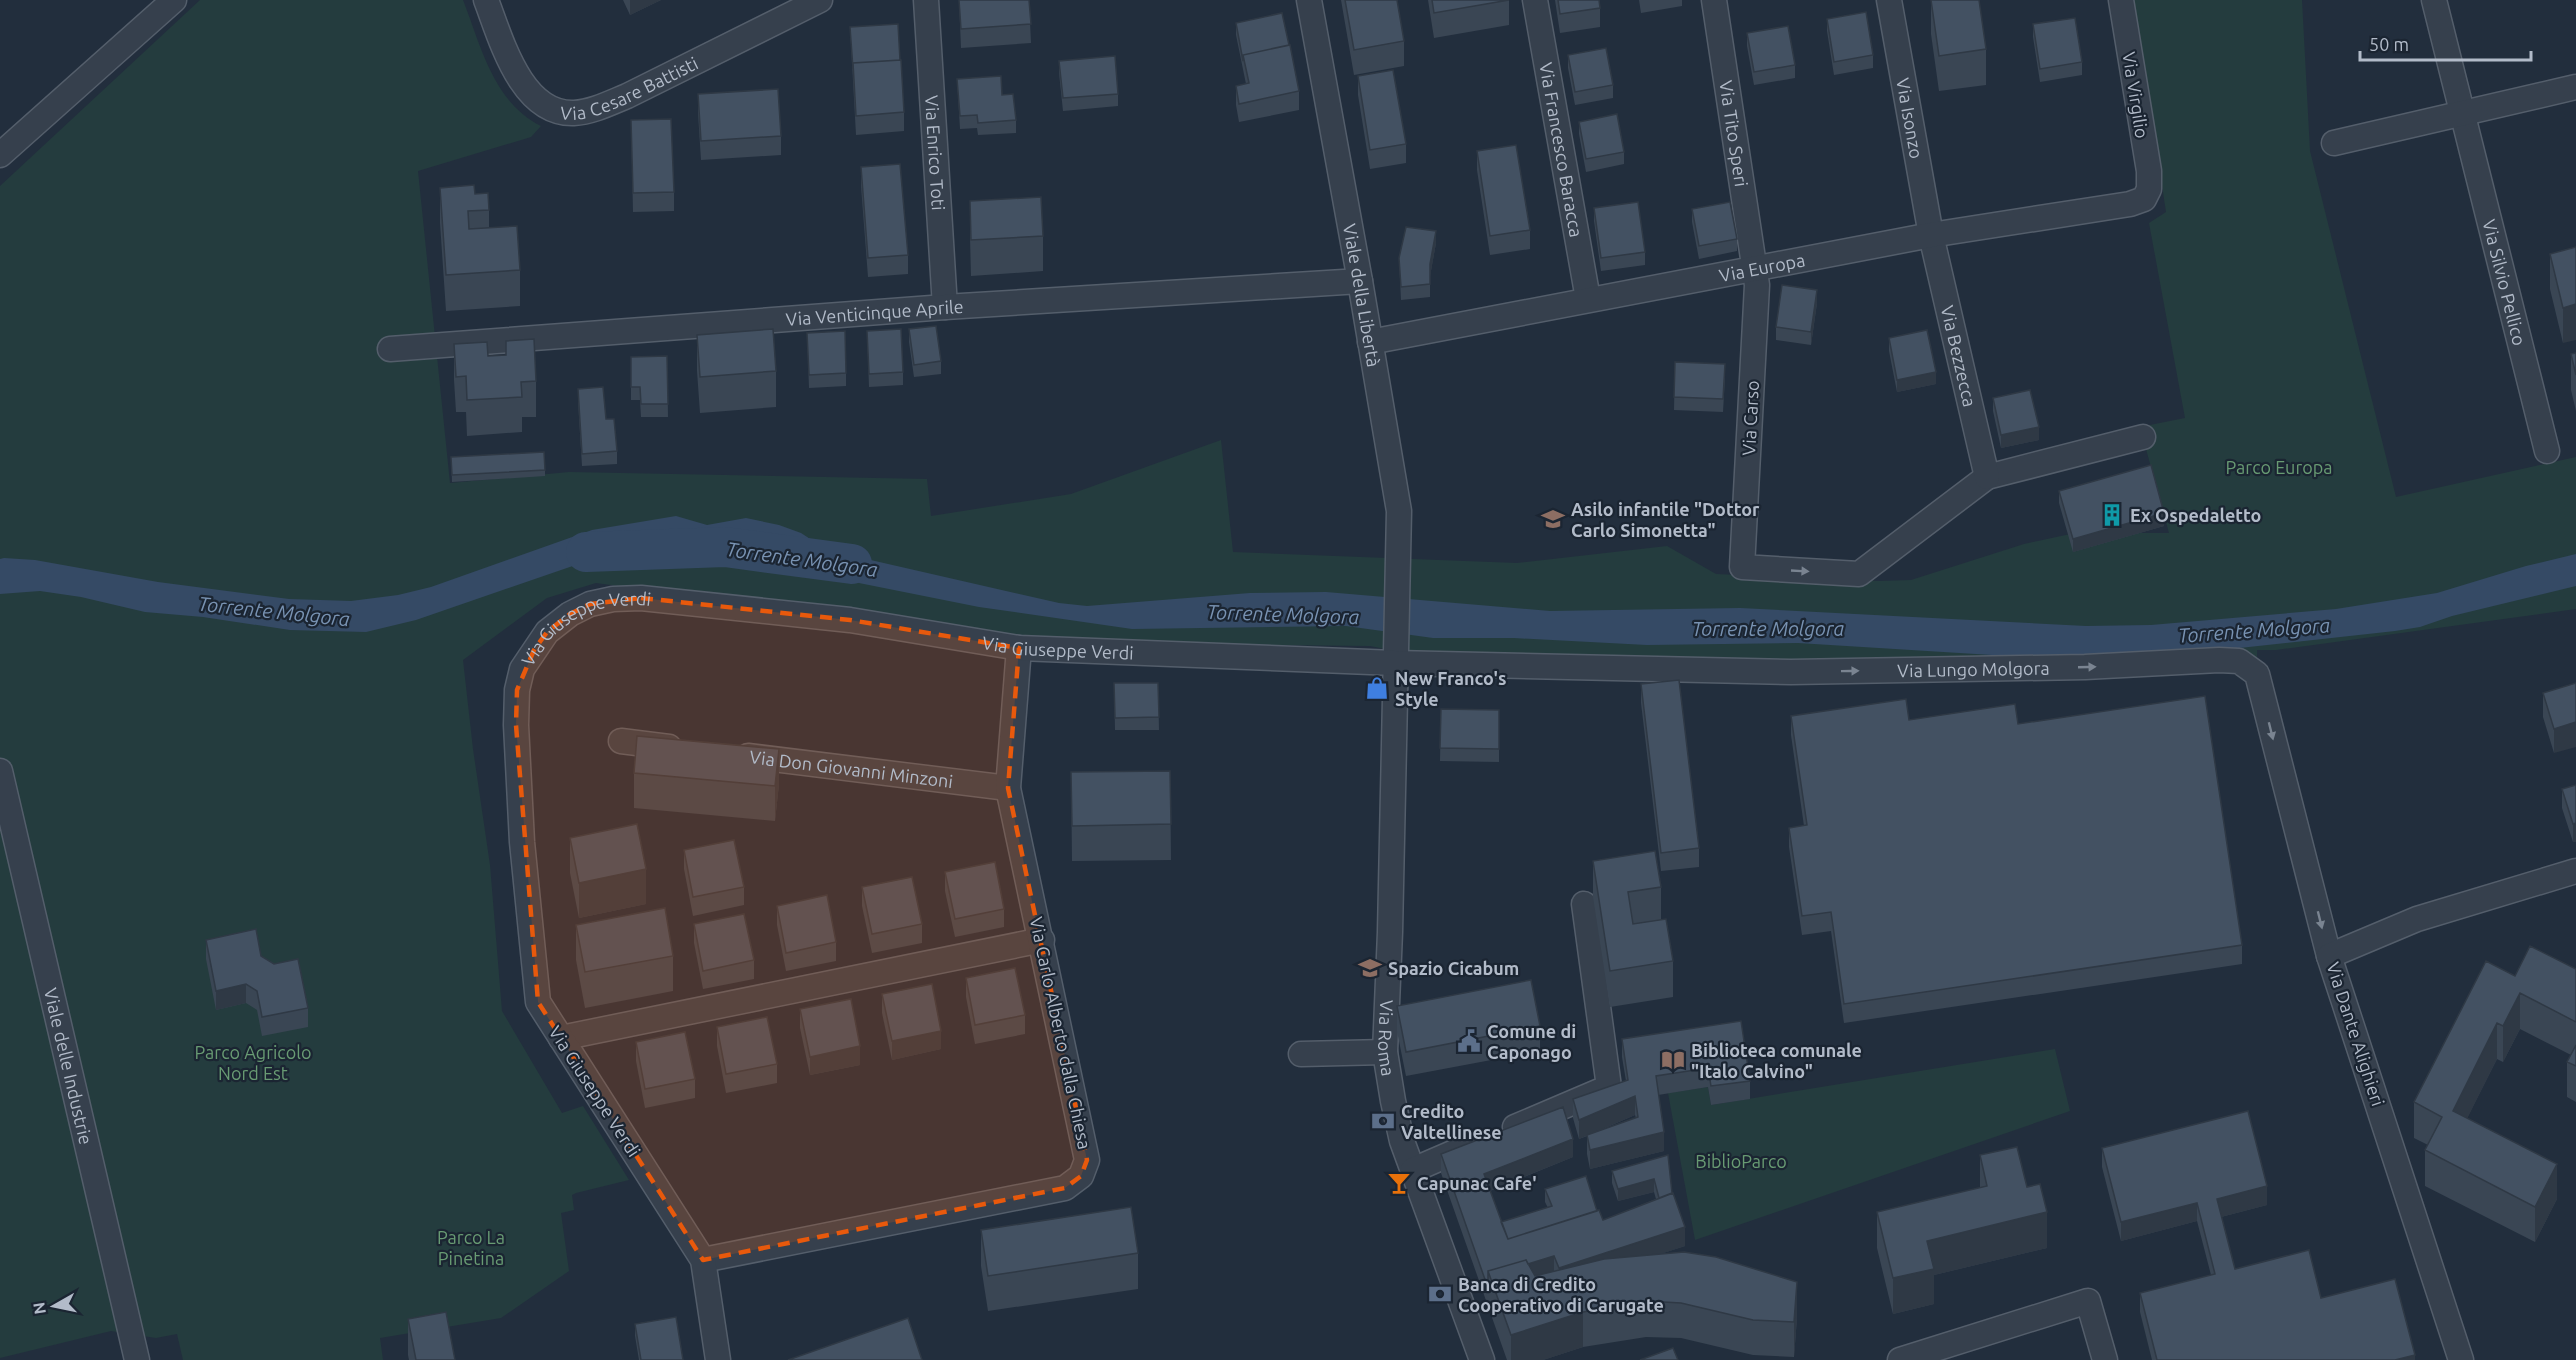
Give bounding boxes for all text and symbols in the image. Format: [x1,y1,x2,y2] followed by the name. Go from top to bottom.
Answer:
[2360,24,2531,62] scale bar
[2369,34,2409,54] text: 50 m
[2119,50,2153,140] street label: Via Virgilio
[559,52,701,123] street label: Via Cesare Battisti
[1536,61,1587,239] street label: Via Francesco Baracca
[1893,76,1927,160] street label: Via Isonzo
[1716,79,1752,188] street label: Via Tito Speri
[922,94,949,211] street label: Via Enrico Toti
[2479,217,2530,347] street label: Via Silvio Pellico
[1340,222,1384,368] street label: Viale della Libertà
[1717,249,1807,285] street label: Via Europa
[785,296,964,329] street label: Via Venticinque Aprile
[1938,303,1980,409] street label: Via Bezzecca
[1738,380,1762,456] street label: Via Carso
[2226,457,2333,477] park label: Parco Europa
[1571,499,1760,540] place label: Asilo infantile "Dottor Carlo Simonetta"
[2099,502,2125,528] building icon: Ex Ospedaletto
[2130,505,2261,525] place label: Ex Ospedaletto
[1540,506,1566,532] school or university icon: Asilo infantile "Dottor Carlo Simonetta"
[725,537,879,581] water label: Torrente Molgora
[1791,566,1810,575] one-way arrow
[517,588,652,669] street label: Via Giuseppe Verdi
[197,592,351,630] water label: Torrente Molgora
[1206,600,1360,628] water label: Torrente Molgora
[2177,613,2331,647] water label: Torrente Molgora
[1692,617,1844,640] water label: Torrente Molgora
[981,632,1134,663] street label: Via Giuseppe Verdi
[1897,658,2050,680] street label: Via Lungo Molgora
[2077,662,2096,671] one-way arrow
[1840,666,1859,675] one-way arrow
[1395,668,1506,709] place label: New Franco's Style
[1364,675,1390,701] shop icon: New Franco's Style
[2267,722,2277,740] one-way arrow
[748,746,954,791] street label: Via Don Giovanni Minzoni
[2315,911,2325,929] one-way arrow
[1027,915,1095,1151] street label: Via Carlo Alberto dalla Chiesa
[1357,955,1383,981] school or university icon: Spazio Cicabum
[1388,958,1519,978] place label: Spazio Cicabum
[2323,960,2389,1108] street label: Via Dante Alighieri
[41,986,97,1146] street label: Viale delle Industrie
[1375,999,1399,1077] street label: Via Roma
[1487,1021,1576,1062] place label: Comune di Caponago
[545,1022,645,1160] street label: Via Giuseppe Verdi
[1456,1028,1482,1054] public building icon: Comune di Caponago
[1691,1040,1862,1081] place label: Biblioteca comunale "Italo Calvino"
[195,1042,311,1083] park label: Parco Agricolo Nord Est
[1660,1047,1686,1073] library icon: Biblioteca comunale "Italo Calvino"
[1401,1101,1502,1142] place label: Credito Valtellinese
[1370,1108,1396,1134] bank icon: Credito Valtellinese
[1695,1151,1787,1171] park label: BiblioParco
[1386,1170,1412,1196] bar icon: Capunac Cafe'
[1417,1173,1537,1193] place label: Capunac Cafe'
[437,1227,505,1268] park label: Parco La Pinetina
[1458,1274,1664,1315] place label: Banca di Credito Cooperativo di Carugate
[24,1276,84,1336] north arrow
[1427,1281,1453,1307] bank icon: Banca di Credito Cooperativo di Carugate
[29,1301,49,1316] text: N

